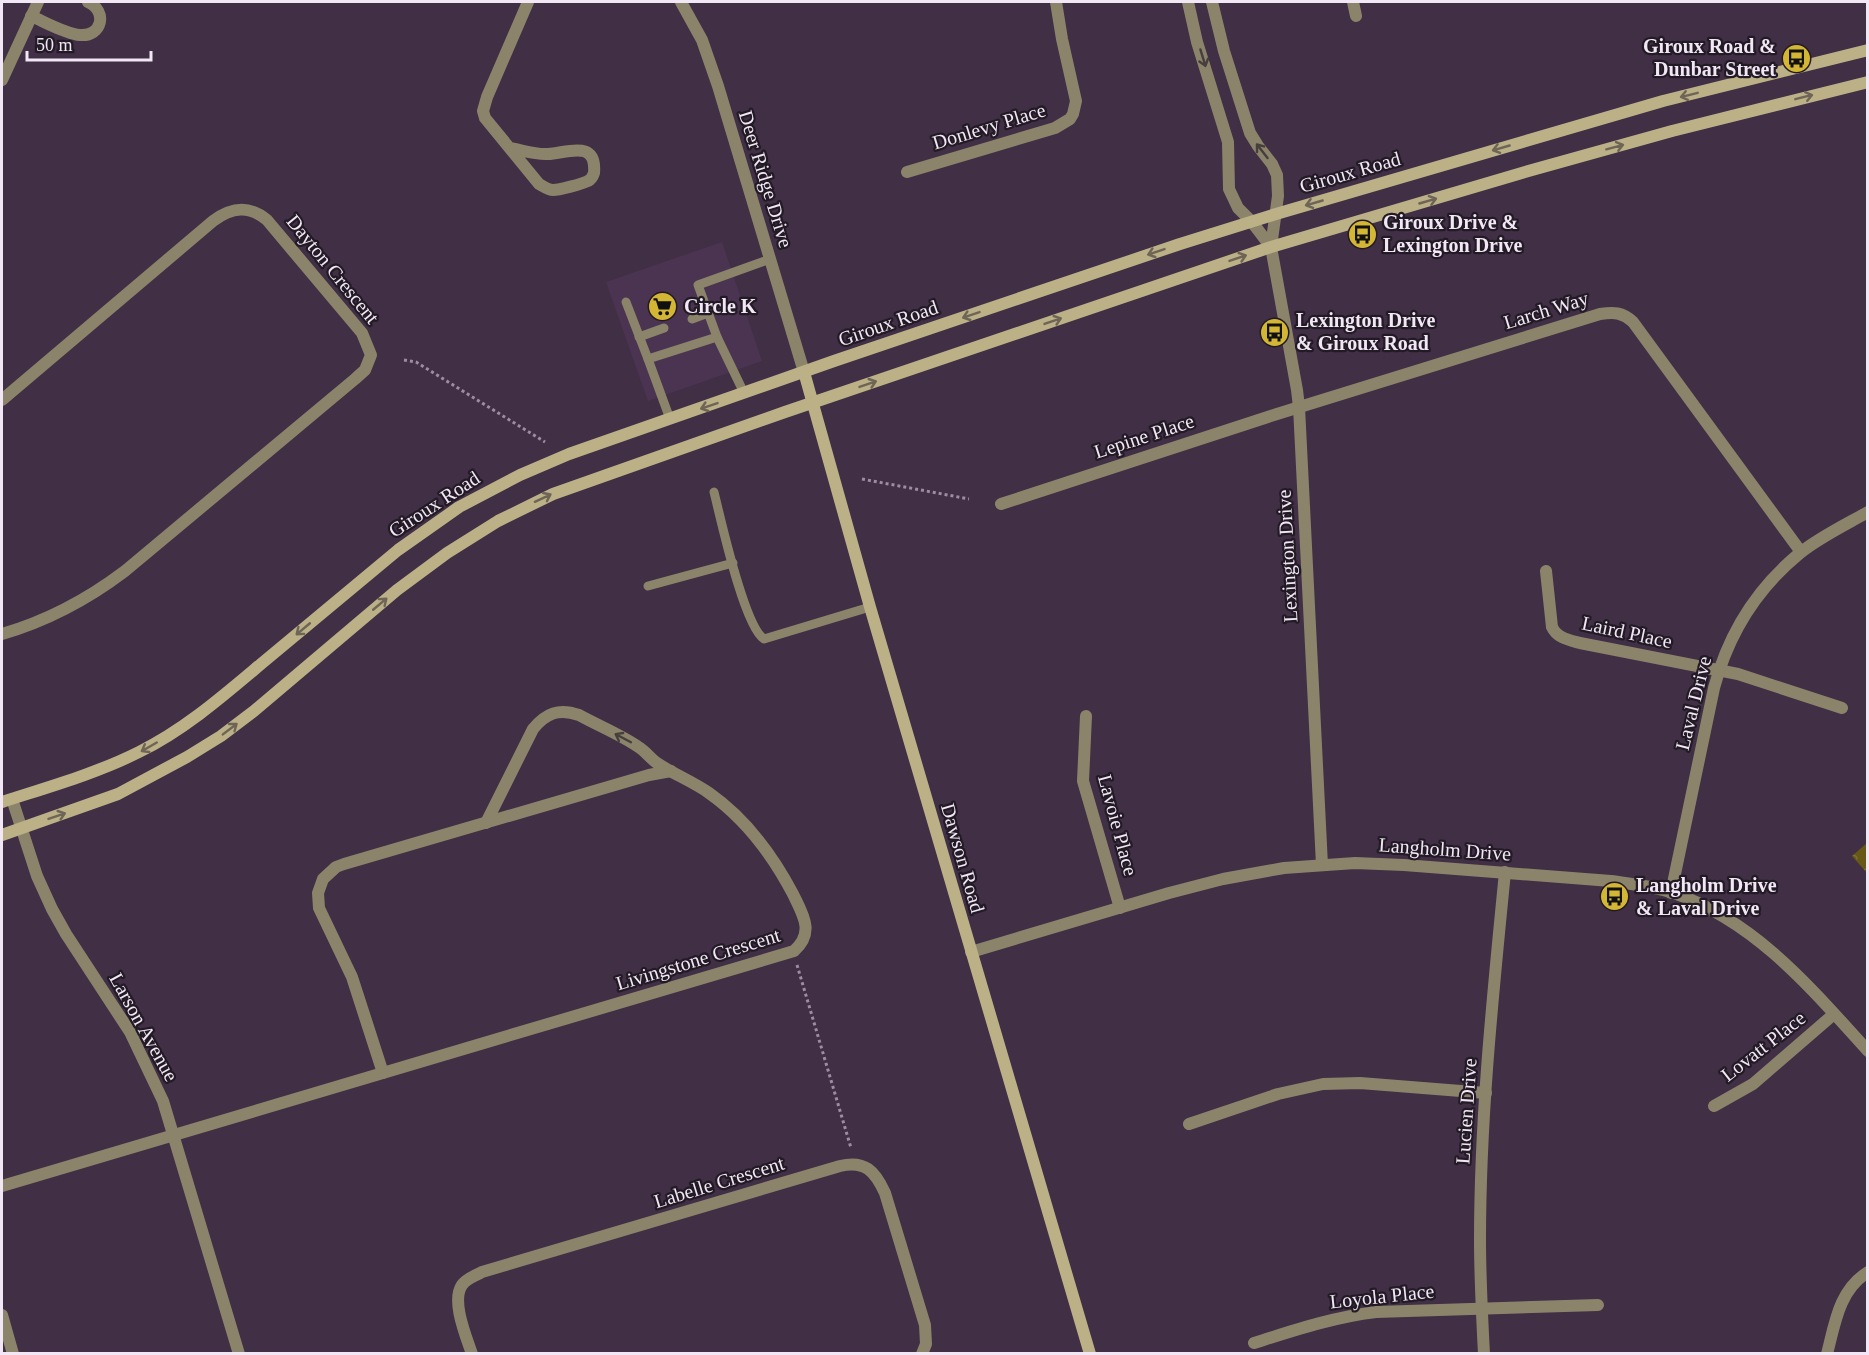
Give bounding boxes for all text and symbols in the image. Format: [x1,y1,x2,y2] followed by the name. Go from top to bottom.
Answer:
[27,24,152,62] scale bar
[36,35,73,55] text: 50 m
[1643,35,1776,80] place label: Giroux Road & Dunbar Street
[1781,42,1813,74] bus stop icon: Giroux Road & Dunbar Street
[1198,48,1209,67] one-way arrow
[1679,90,1698,101] one-way arrow
[1794,91,1813,103] one-way arrow
[930,98,1049,155] street label: Donlevy Place
[734,108,797,251] street label: Deer Ridge Drive
[1605,141,1624,152] one-way arrow
[1492,143,1511,154] one-way arrow
[1256,144,1269,160] one-way arrow
[1297,147,1403,197] street label: Giroux Road
[1418,195,1437,206] one-way arrow
[1305,198,1324,209] one-way arrow
[282,210,384,329] street label: Dayton Crescent
[1383,211,1523,257] place label: Giroux Drive & Lexington Drive
[1346,218,1378,250] bus stop icon: Giroux Drive & Lexington Drive
[1147,248,1166,259] one-way arrow
[1228,252,1247,263] one-way arrow
[1501,287,1591,334] street label: Larch Way
[647,290,679,322] supermarket icon: Circle K
[684,295,757,317] place label: Circle K
[835,296,941,350] street label: Giroux Road
[1296,309,1436,354] place label: Lexington Drive & Giroux Road
[962,310,981,321] one-way arrow
[1043,314,1062,325] one-way arrow
[1259,316,1291,348] bus stop icon: Lexington Drive & Giroux Road
[858,377,877,388] one-way arrow
[700,401,719,412] one-way arrow
[1091,409,1197,463] street label: Lepine Place
[384,466,484,542] street label: Giroux Road
[1273,489,1302,623] street label: Lexington Drive
[534,492,552,504] one-way arrow
[372,597,387,611] one-way arrow
[1580,612,1674,652] street label: Laird Place
[295,622,311,635] one-way arrow
[1671,654,1715,752] street label: Laval Drive
[222,723,238,735] one-way arrow
[614,732,632,744] one-way arrow
[141,741,158,753] one-way arrow
[1094,772,1142,878] street label: Lavoie Place
[937,801,989,915] street label: Dawson Road
[47,810,66,821] one-way arrow
[1378,833,1512,866] street label: Langholm Drive
[1636,874,1777,919] place label: Langholm Drive & Laval Drive
[1599,880,1631,912] bus stop icon: Langholm Drive & Laval Drive
[613,923,783,995] street label: Livingstone Crescent
[105,969,183,1085] street label: Larson Avenue
[1717,1006,1809,1086] street label: Lovatt Place
[1451,1057,1481,1165] street label: Lucien Drive
[651,1152,787,1212] street label: Labelle Crescent
[1329,1280,1436,1313] street label: Loyola Place

